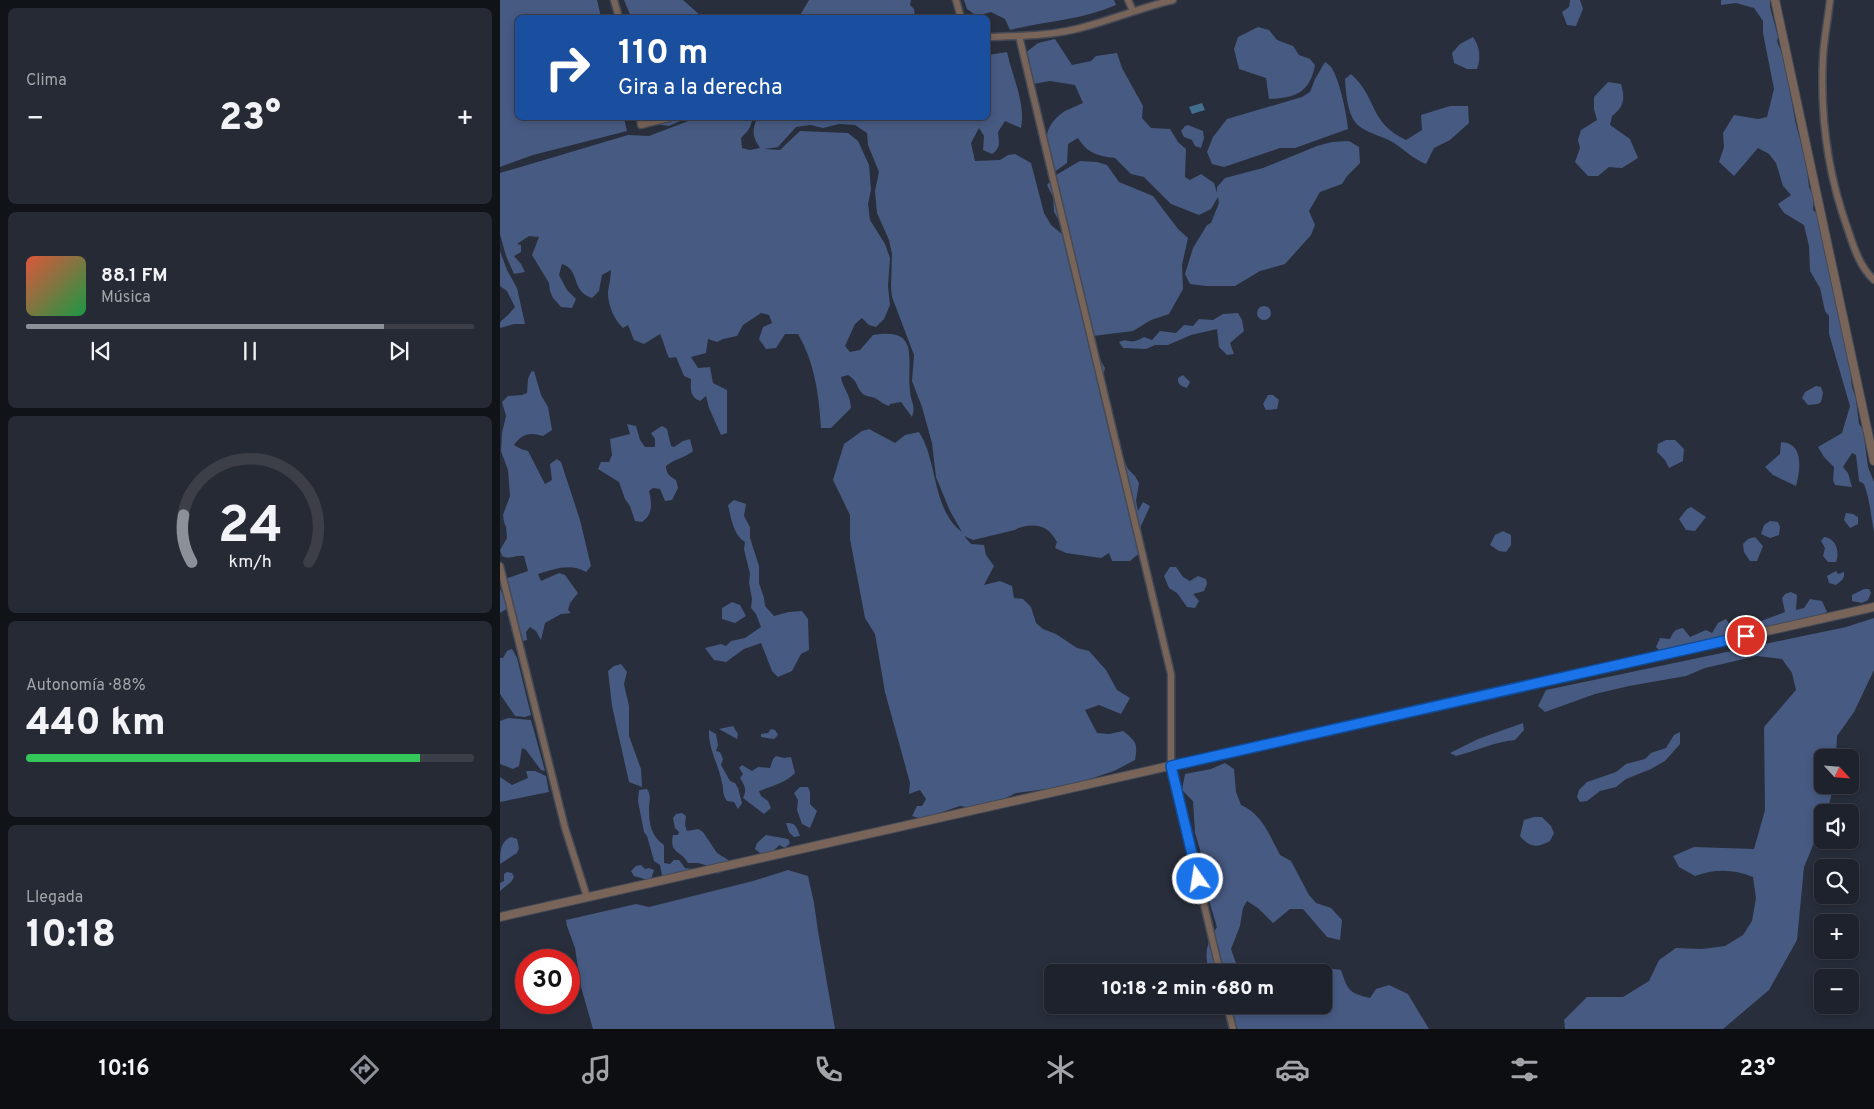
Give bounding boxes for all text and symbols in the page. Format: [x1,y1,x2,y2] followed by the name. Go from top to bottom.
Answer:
[618,32,708,76] text: 110 m
[535,35,600,100] icon: right
[26,71,67,91] text: Clima
[618,75,783,102] text: Gira a la derecha
[219,95,281,144] text: 23°
[26,102,44,138] text: −
[456,102,474,138] text: +
[101,264,168,288] text: 88.1 FM
[101,288,151,308] text: Música
[87,337,115,365] icon: previous
[236,337,264,365] icon: pause
[385,337,413,365] icon: next
[217,495,283,561] text: 24
[228,551,272,574] text: km/h
[1725,615,1767,657] pin
[1732,622,1760,650] icon: arrive
[26,676,146,696] text: Autonomía · 88%
[26,700,166,749] text: 440 km
[1814,749,1859,794] north arrow
[1814,749,1859,1014] map controls
[1814,804,1859,849] button: sound
[1171,852,1223,904] position arrow
[1814,859,1859,904] button: search
[26,888,83,908] text: Llegada
[26,912,116,961] text: 10:18
[1814,914,1859,959] button: +
[515,949,580,1014] speed limit sign: 30
[1814,969,1859,1014] button: −
[1102,977,1274,1001] text: 10:18 · 2 min · 680 m
[347,1052,382,1087] icon: directions
[579,1052,614,1087] icon: music
[811,1052,846,1087] icon: phone
[1043,1052,1078,1087] icon: climate
[1275,1052,1310,1087] icon: car
[1507,1052,1542,1087] icon: filters
[99,1056,150,1083] text: 10:16
[1740,1056,1775,1083] text: 23°

